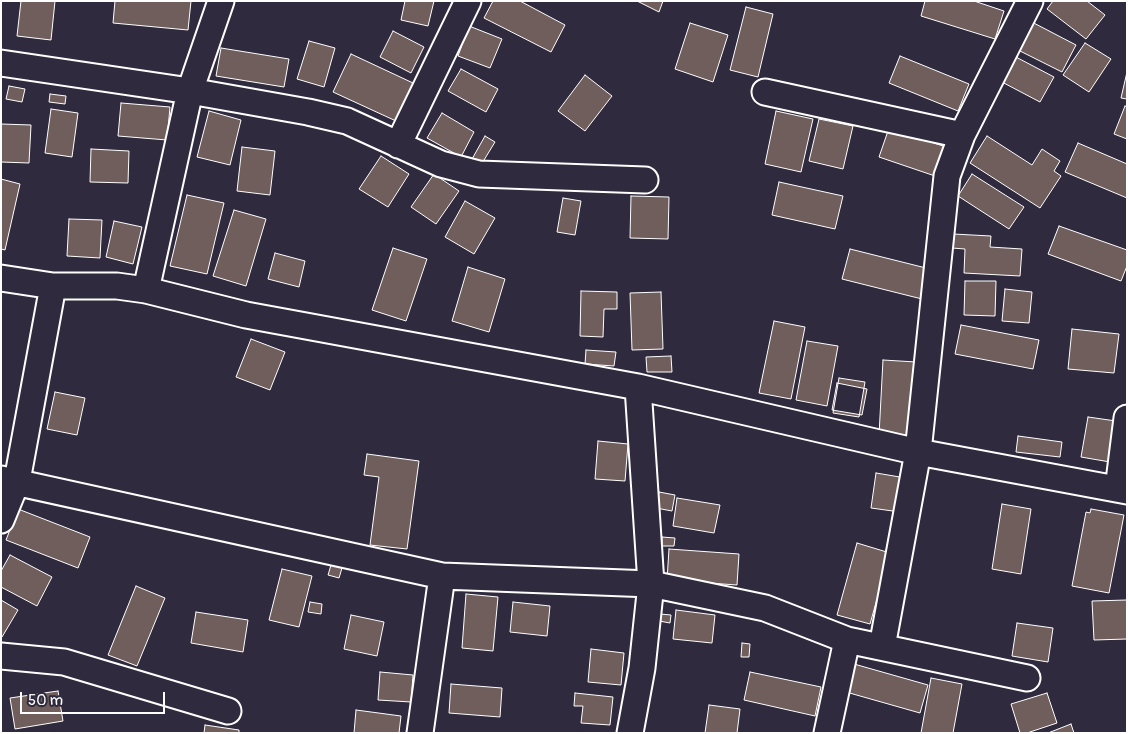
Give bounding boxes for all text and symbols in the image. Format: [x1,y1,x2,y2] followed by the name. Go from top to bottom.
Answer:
[22,682,168,714] scale bar
[28,691,63,710] text: 50 m

